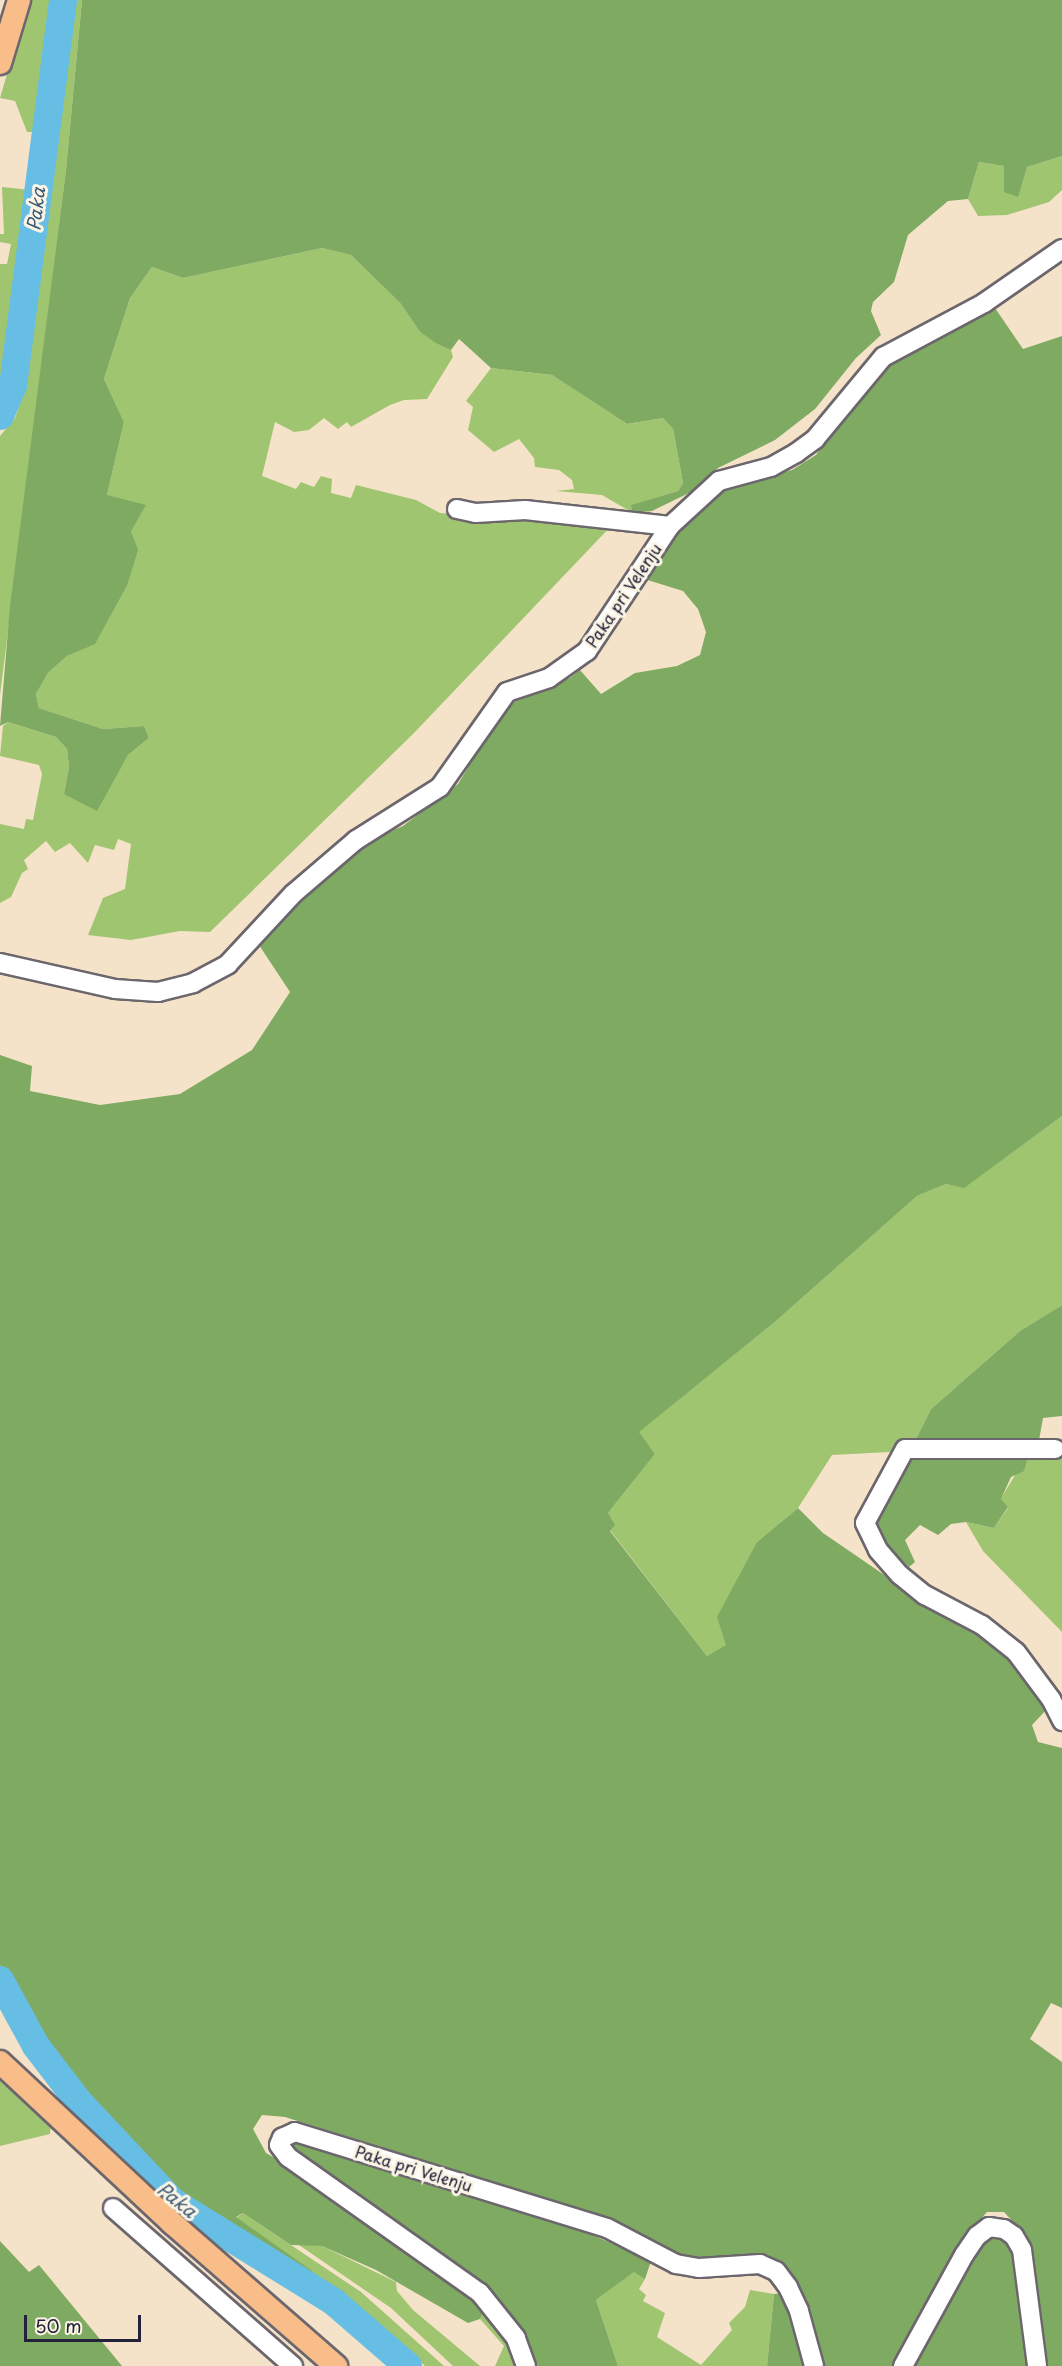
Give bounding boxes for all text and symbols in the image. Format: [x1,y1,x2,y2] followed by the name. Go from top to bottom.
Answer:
[23,186,49,232] water label: Paka
[580,538,666,652] street label: Paka pri Velenju
[352,2141,476,2195] street label: Paka pri Velenju
[153,2178,201,2222] water label: Paka
[27,2303,144,2341] scale bar
[35,2312,82,2339] text: 50 m

